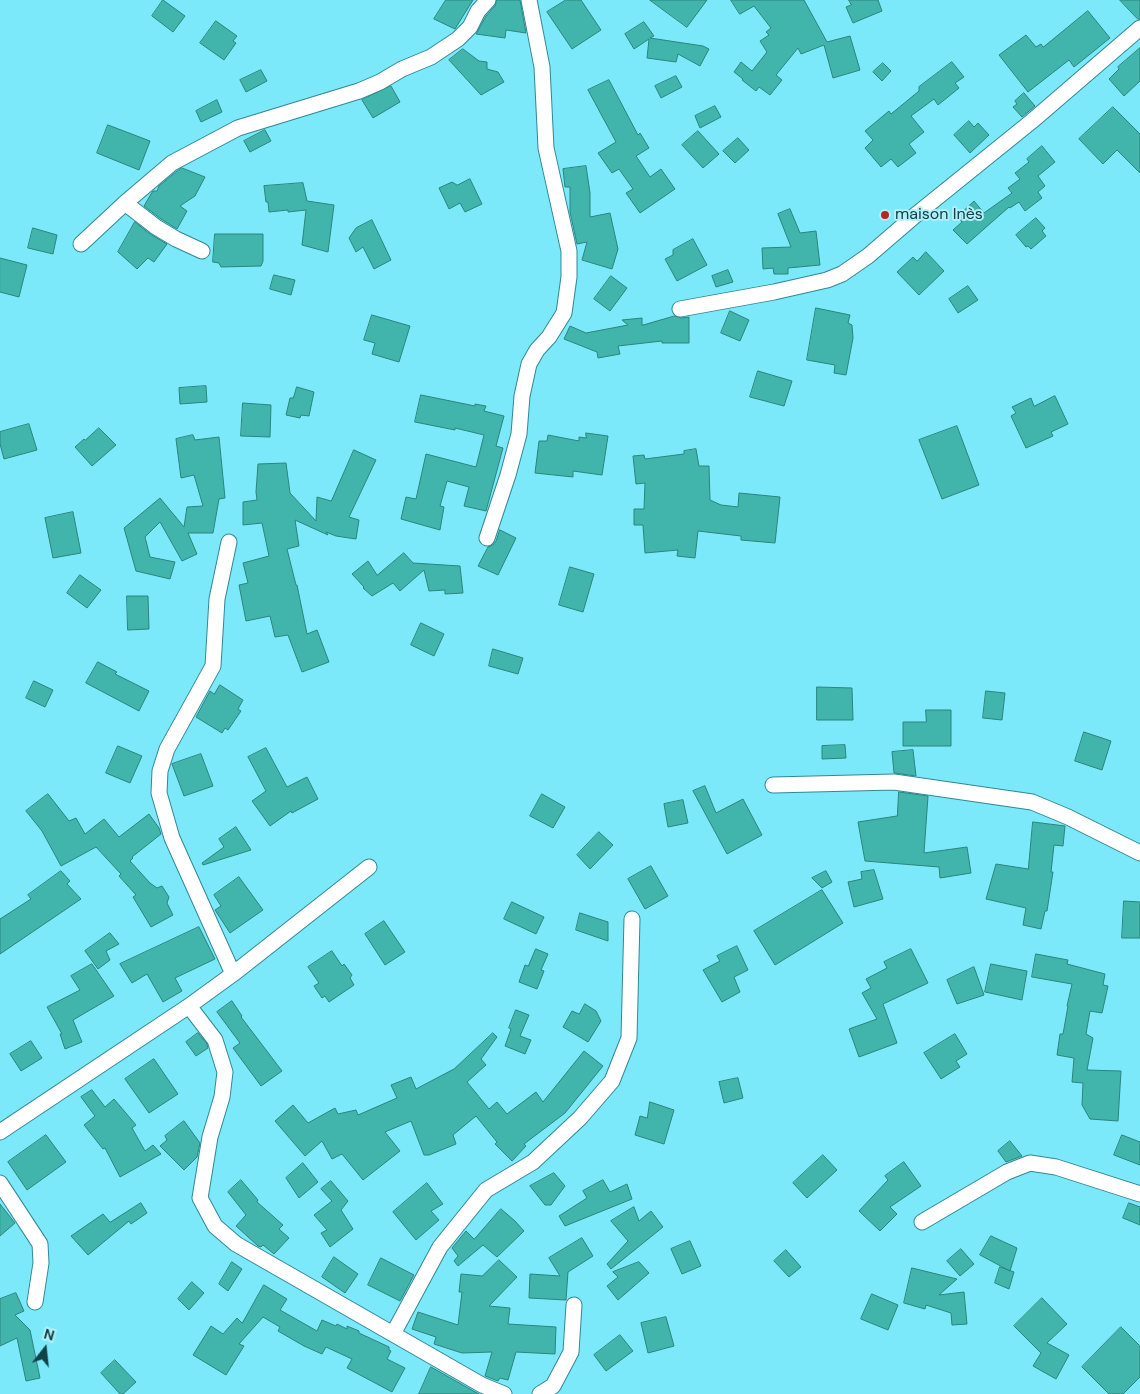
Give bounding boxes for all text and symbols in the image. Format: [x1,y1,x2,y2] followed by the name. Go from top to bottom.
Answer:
[895,205,983,225] place label: maison Inès
[879,209,891,221] marker: maison Inès
[20,1324,70,1374] north arrow
[42,1325,57,1345] text: N

